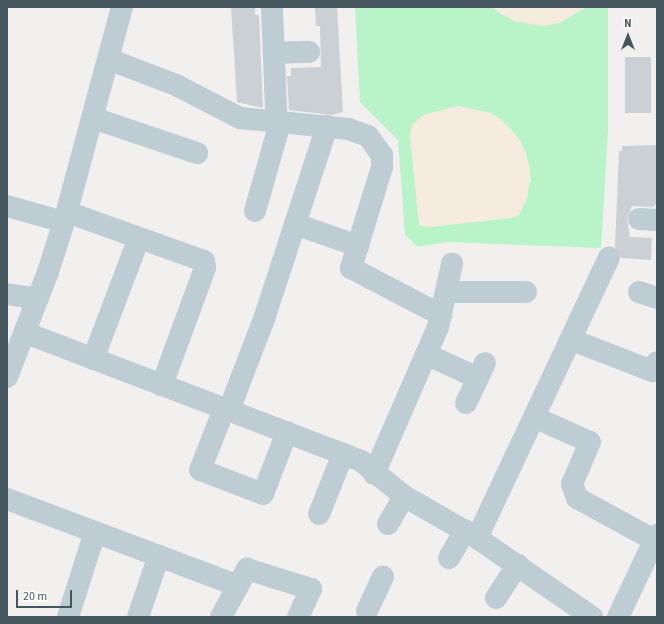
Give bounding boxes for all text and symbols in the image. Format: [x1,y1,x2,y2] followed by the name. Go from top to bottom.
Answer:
[608,16,648,56] north arrow
[624,16,632,31] text: N
[18,582,74,608] scale bar
[23,588,47,605] text: 20 m

